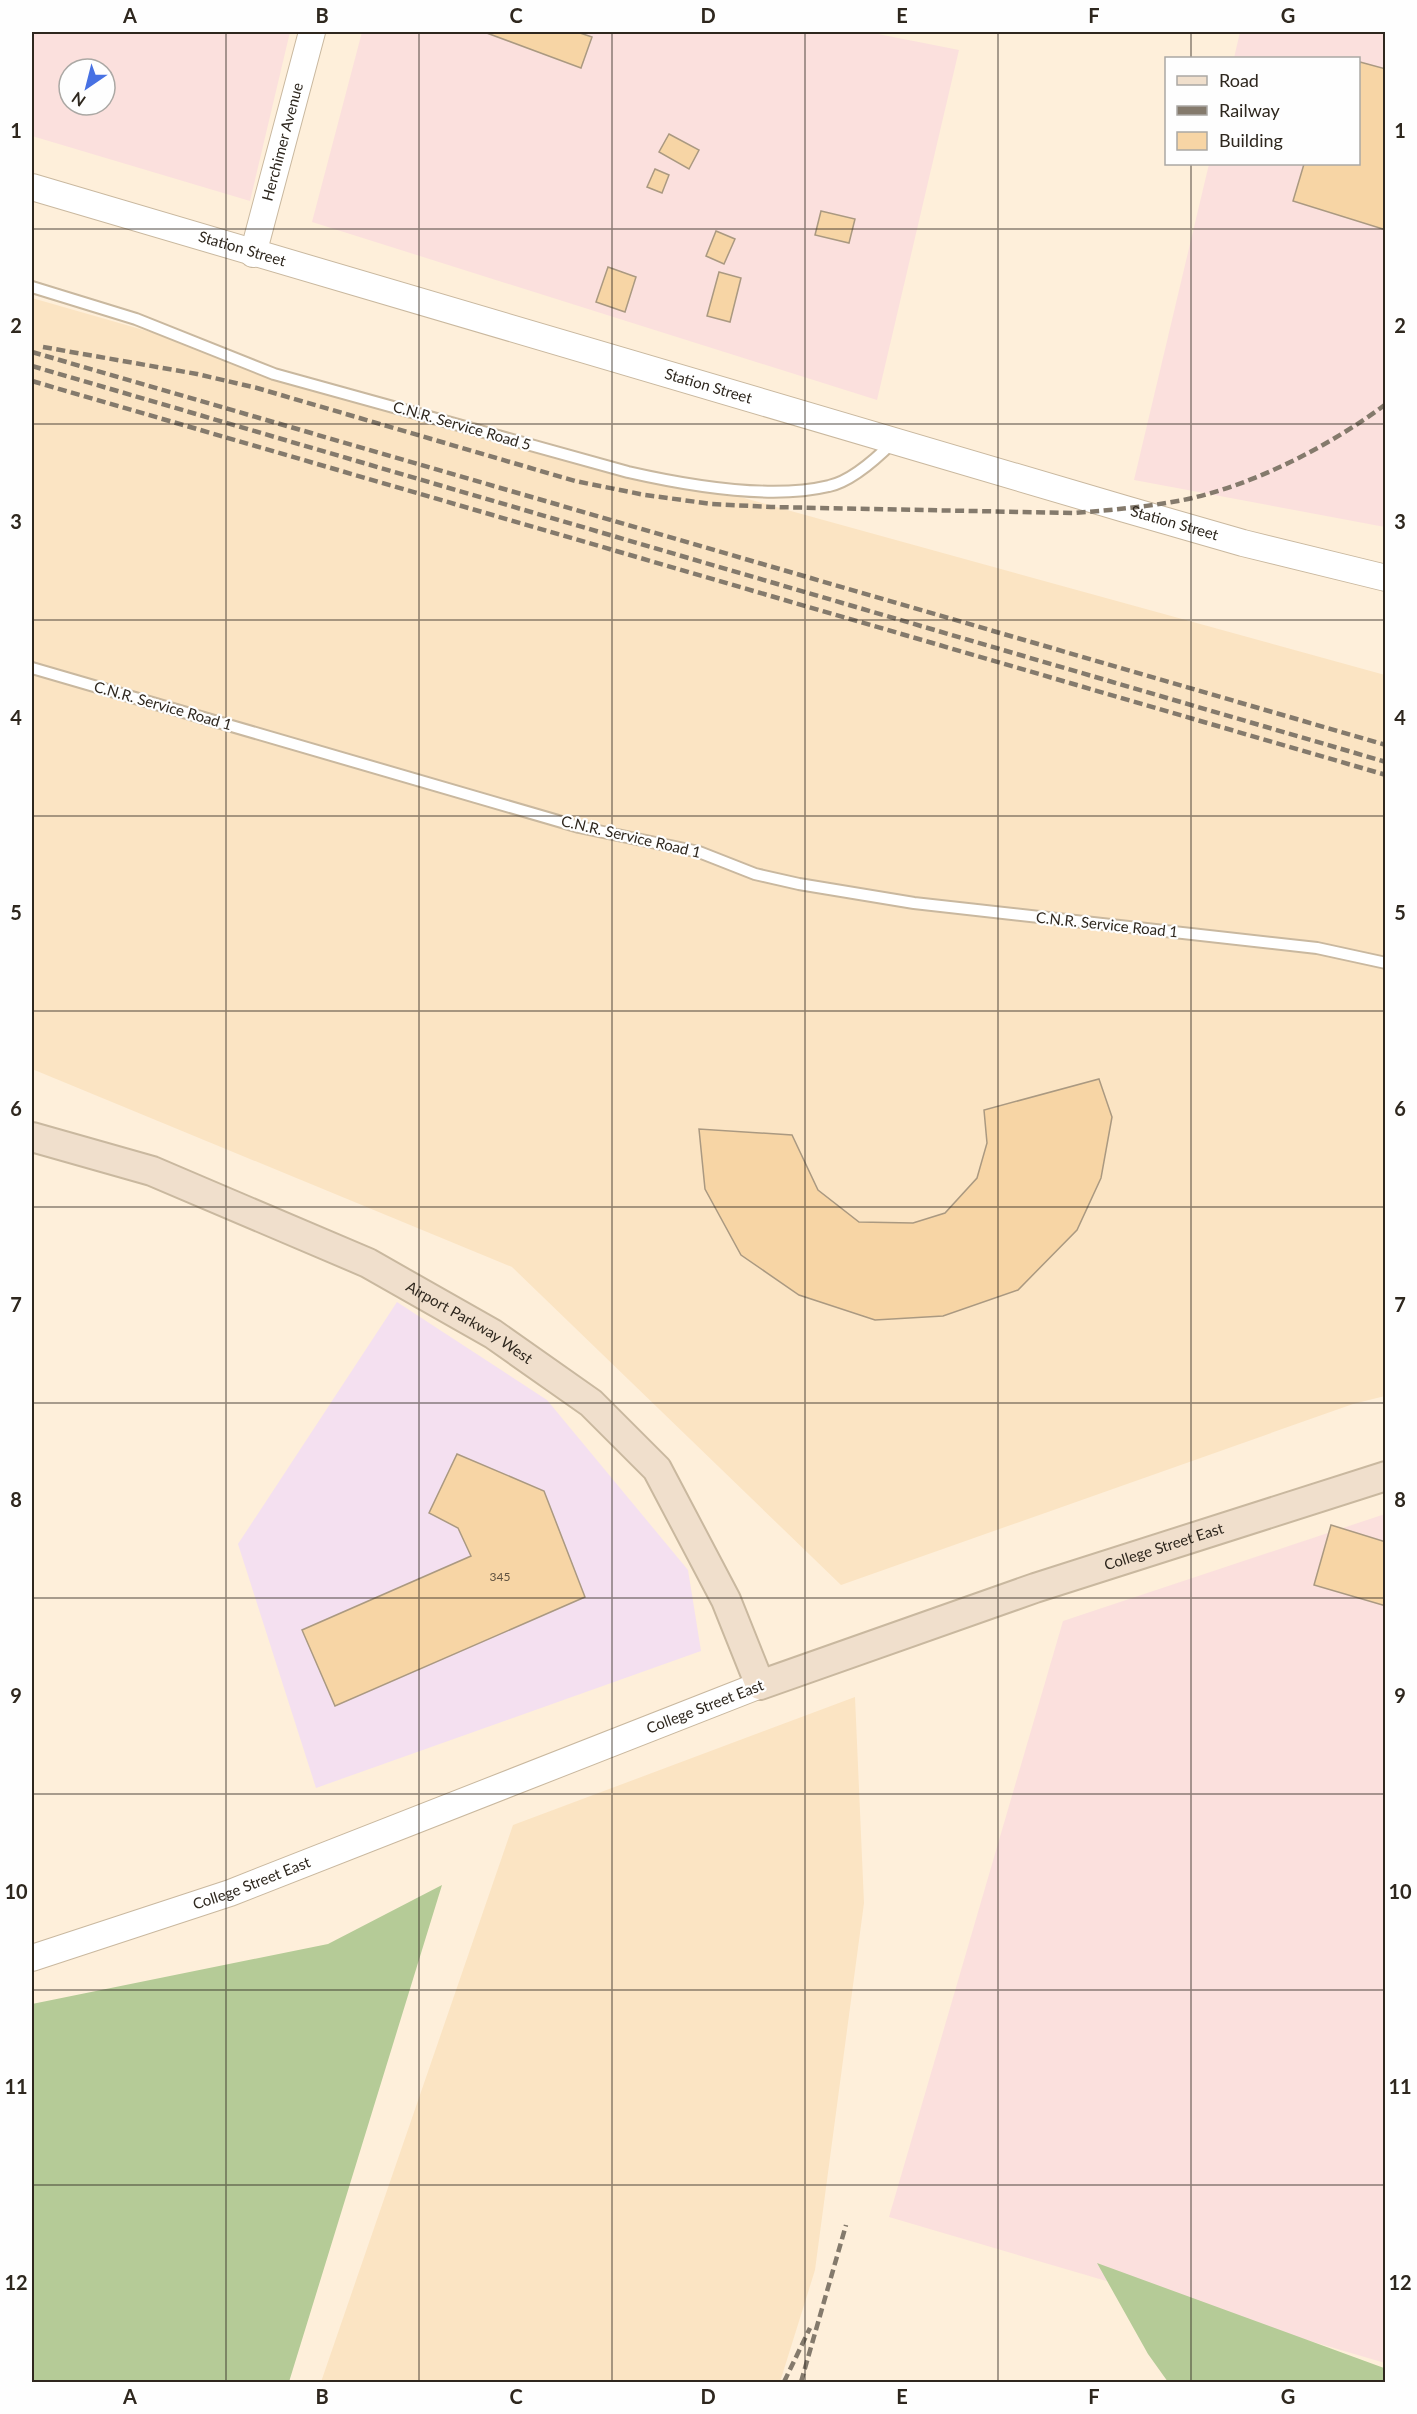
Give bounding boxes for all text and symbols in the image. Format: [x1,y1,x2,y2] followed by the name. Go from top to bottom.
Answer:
[122,3,137,27] text: A
[315,3,329,27] text: B
[509,3,523,27] text: C
[700,3,716,27] text: D
[896,3,908,27] text: E
[1088,3,1100,27] text: F
[1281,3,1295,27] text: G
[57,57,117,117] north arrow
[1165,57,1360,165] legend
[1219,69,1259,91] text: Road
[257,80,306,203] street label: Herchimer Avenue
[68,88,89,111] text: N
[1219,99,1280,121] text: Railway
[10,118,22,142] text: 1
[1394,118,1406,142] text: 1
[1219,129,1283,151] text: Building
[197,227,289,269] street label: Station Street
[10,313,22,337] text: 2
[1394,313,1406,337] text: 2
[663,364,755,407] street label: Station Street
[391,397,533,453] street label: C.N.R. Service Road 5
[1129,501,1221,544] street label: Station Street
[10,509,22,533] text: 3
[1394,509,1406,533] text: 3
[92,677,234,733] street label: C.N.R. Service Road 1
[10,705,22,729] text: 4
[1394,705,1406,729] text: 4
[560,811,703,861] street label: C.N.R. Service Road 1
[10,900,22,924] text: 5
[1394,900,1406,924] text: 5
[1035,908,1179,940] street label: C.N.R. Service Road 1
[10,1096,22,1120] text: 6
[1394,1096,1406,1120] text: 6
[403,1277,537,1367] street label: Airport Parkway West
[10,1292,22,1316] text: 7
[1394,1292,1406,1316] text: 7
[10,1487,22,1511] text: 8
[1394,1487,1406,1511] text: 8
[1102,1518,1226,1573] street label: College Street East
[490,1569,510,1584] house number: 345
[644,1675,766,1737] street label: College Street East
[10,1683,22,1707] text: 9
[1394,1683,1406,1707] text: 9
[190,1852,313,1913] street label: College Street East
[4,1879,28,1903] text: 10
[1388,1879,1412,1903] text: 10
[4,2074,28,2098] text: 11
[1388,2074,1412,2098] text: 11
[4,2270,28,2294] text: 12
[1388,2270,1412,2294] text: 12
[122,2384,137,2408] text: A
[315,2384,329,2408] text: B
[509,2384,523,2408] text: C
[700,2384,716,2408] text: D
[896,2384,908,2408] text: E
[1088,2384,1100,2408] text: F
[1281,2384,1295,2408] text: G

